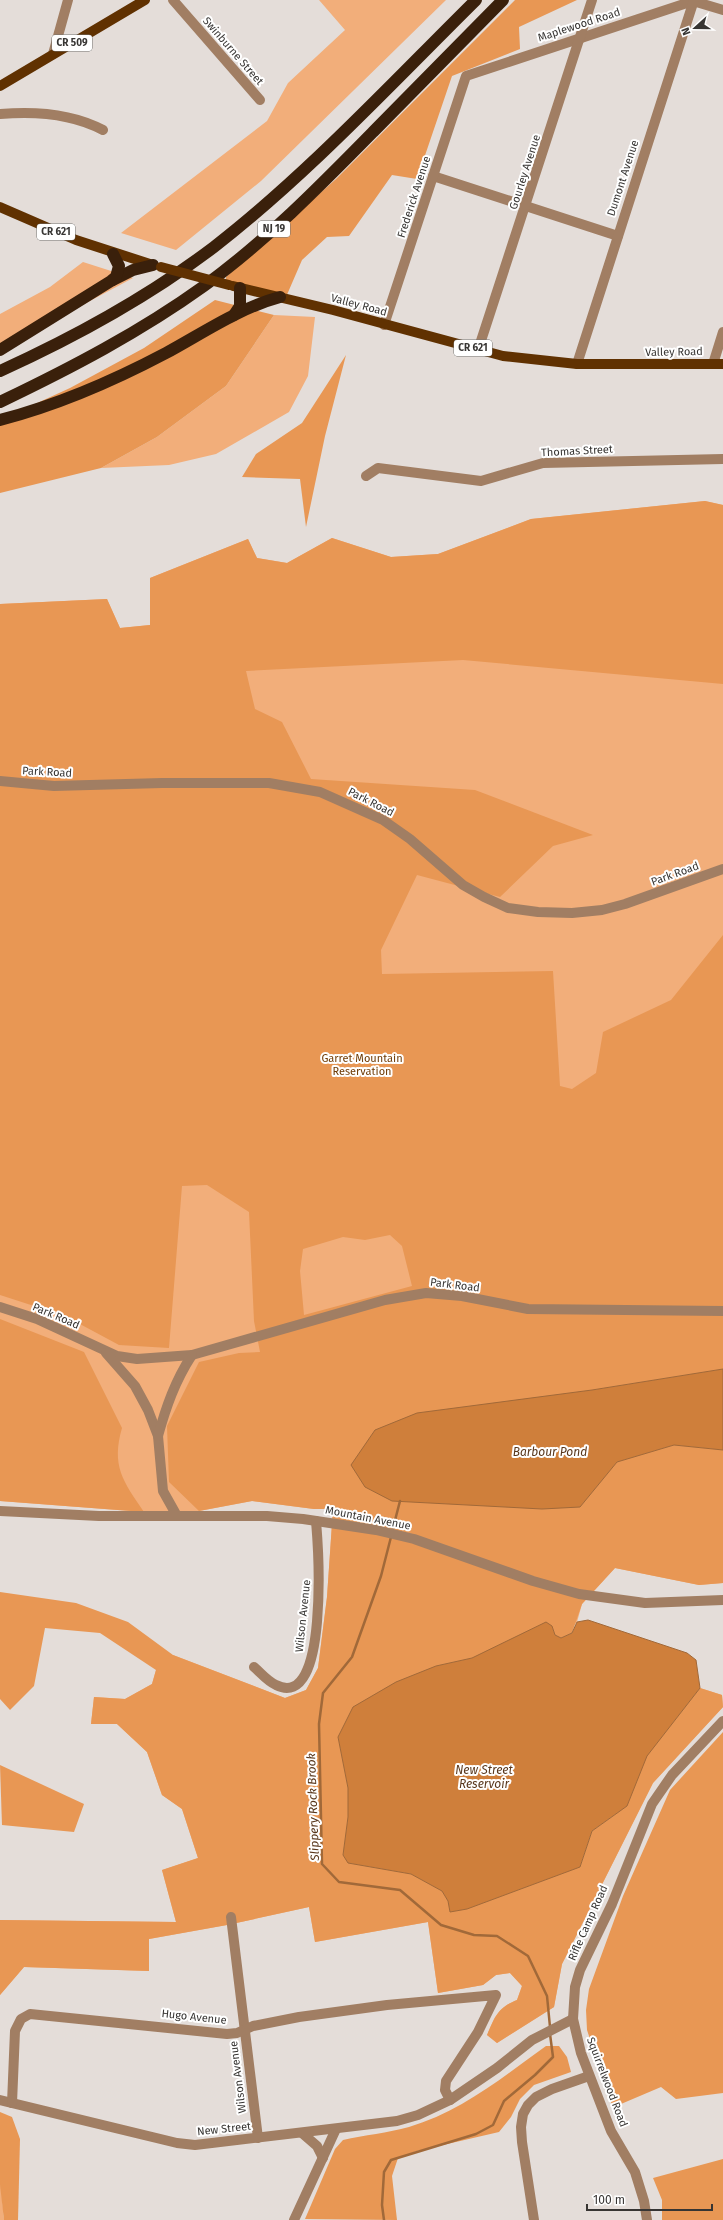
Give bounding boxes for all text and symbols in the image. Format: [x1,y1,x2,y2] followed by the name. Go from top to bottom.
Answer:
[536,6,622,44] street label: Maplewood Road
[675,8,715,48] north arrow
[200,14,266,88] street label: Swinburne Street
[679,26,694,37] text: N
[52,35,92,51] road number: CR 509
[507,133,543,211] street label: Gourley Avenue
[605,138,641,218] street label: Dumont Avenue
[395,154,433,240] street label: Frederick Avenue
[258,221,290,237] road number: NJ 19
[37,224,75,240] road number: CR 621
[330,291,388,319] street label: Valley Road
[454,340,492,356] road number: CR 621
[645,345,703,359] street label: Valley Road
[541,443,613,459] street label: Thomas Street
[22,764,72,780] street label: Park Road
[346,785,396,819] street label: Park Road
[649,859,701,889] street label: Park Road
[321,1052,403,1078] park label: Garret Mountain Reservation
[429,1276,481,1294] street label: Park Road
[30,1300,82,1332] street label: Park Road
[513,1445,587,1459] water label: Barbour Pond
[324,1503,412,1533] street label: Mountain Avenue
[293,1579,313,1653] street label: Wilson Avenue
[304,1752,322,1862] water label: Slippery Rock Brook
[455,1763,513,1791] water label: New Street Reservoir
[566,1883,610,1963] street label: Rifle Camp Road
[161,2007,227,2027] street label: Hugo Avenue
[584,2035,630,2129] street label: Squirrelwood Road
[227,2040,249,2114] street label: Wilson Avenue
[196,2120,252,2138] street label: New Street
[587,2186,712,2212] scale bar
[593,2193,625,2207] text: 100 m

